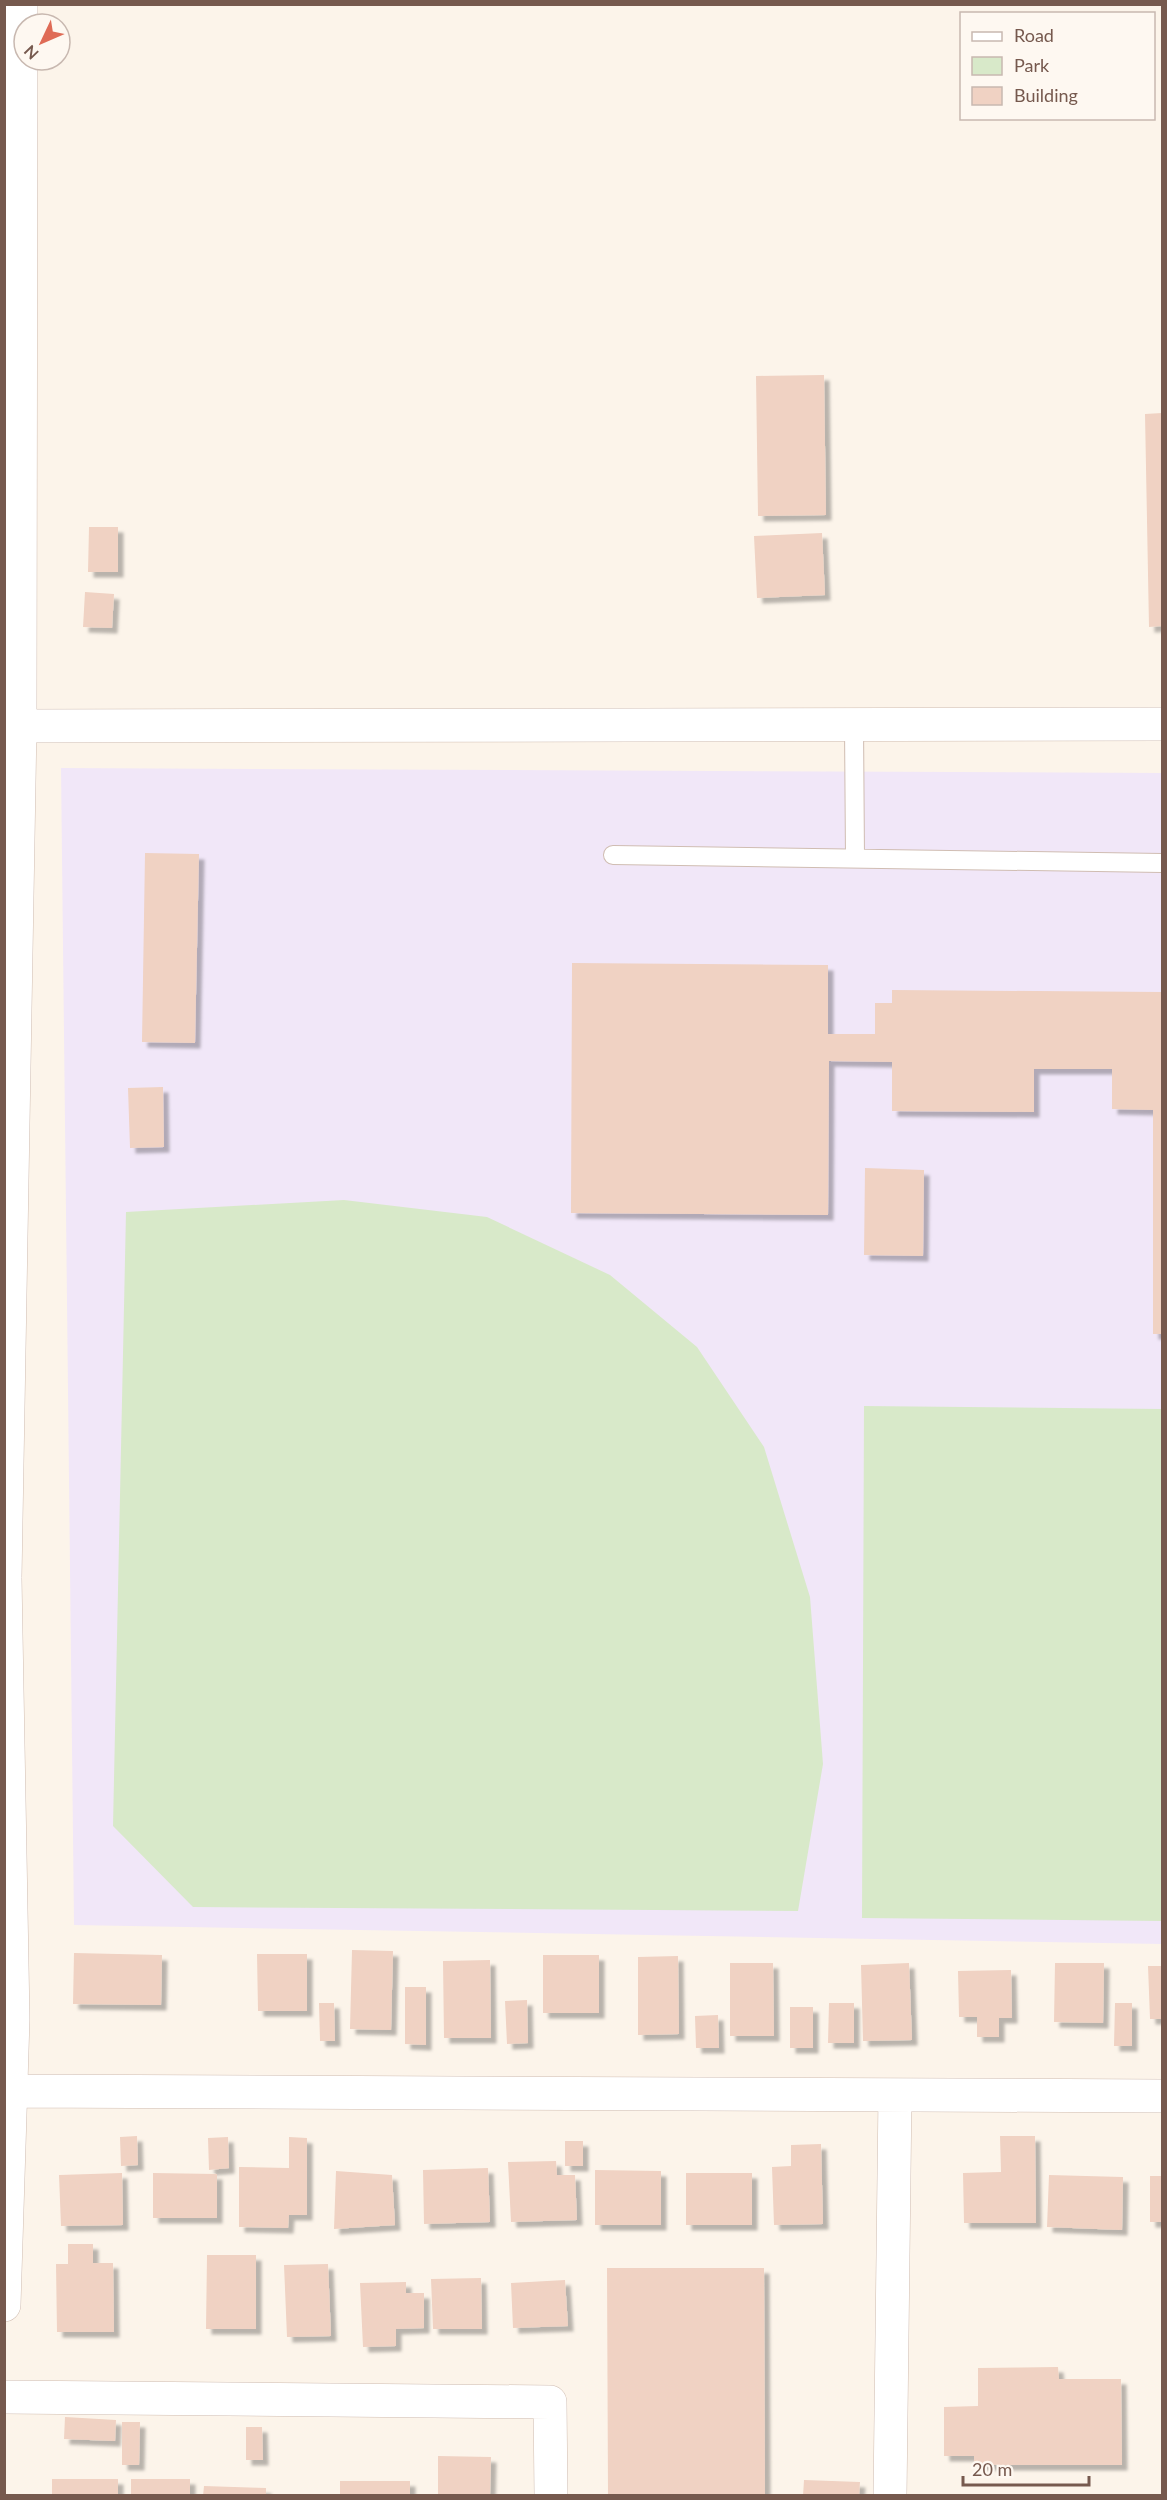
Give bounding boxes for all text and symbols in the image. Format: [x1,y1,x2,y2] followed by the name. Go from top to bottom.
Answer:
[12,12,72,72] north arrow
[960,12,1155,120] legend
[1014,24,1054,46] text: Road
[20,42,42,64] text: N
[1014,54,1050,76] text: Park
[1014,84,1078,106] text: Building
[963,2449,1089,2487] scale bar
[972,2458,1012,2480] text: 20 m

